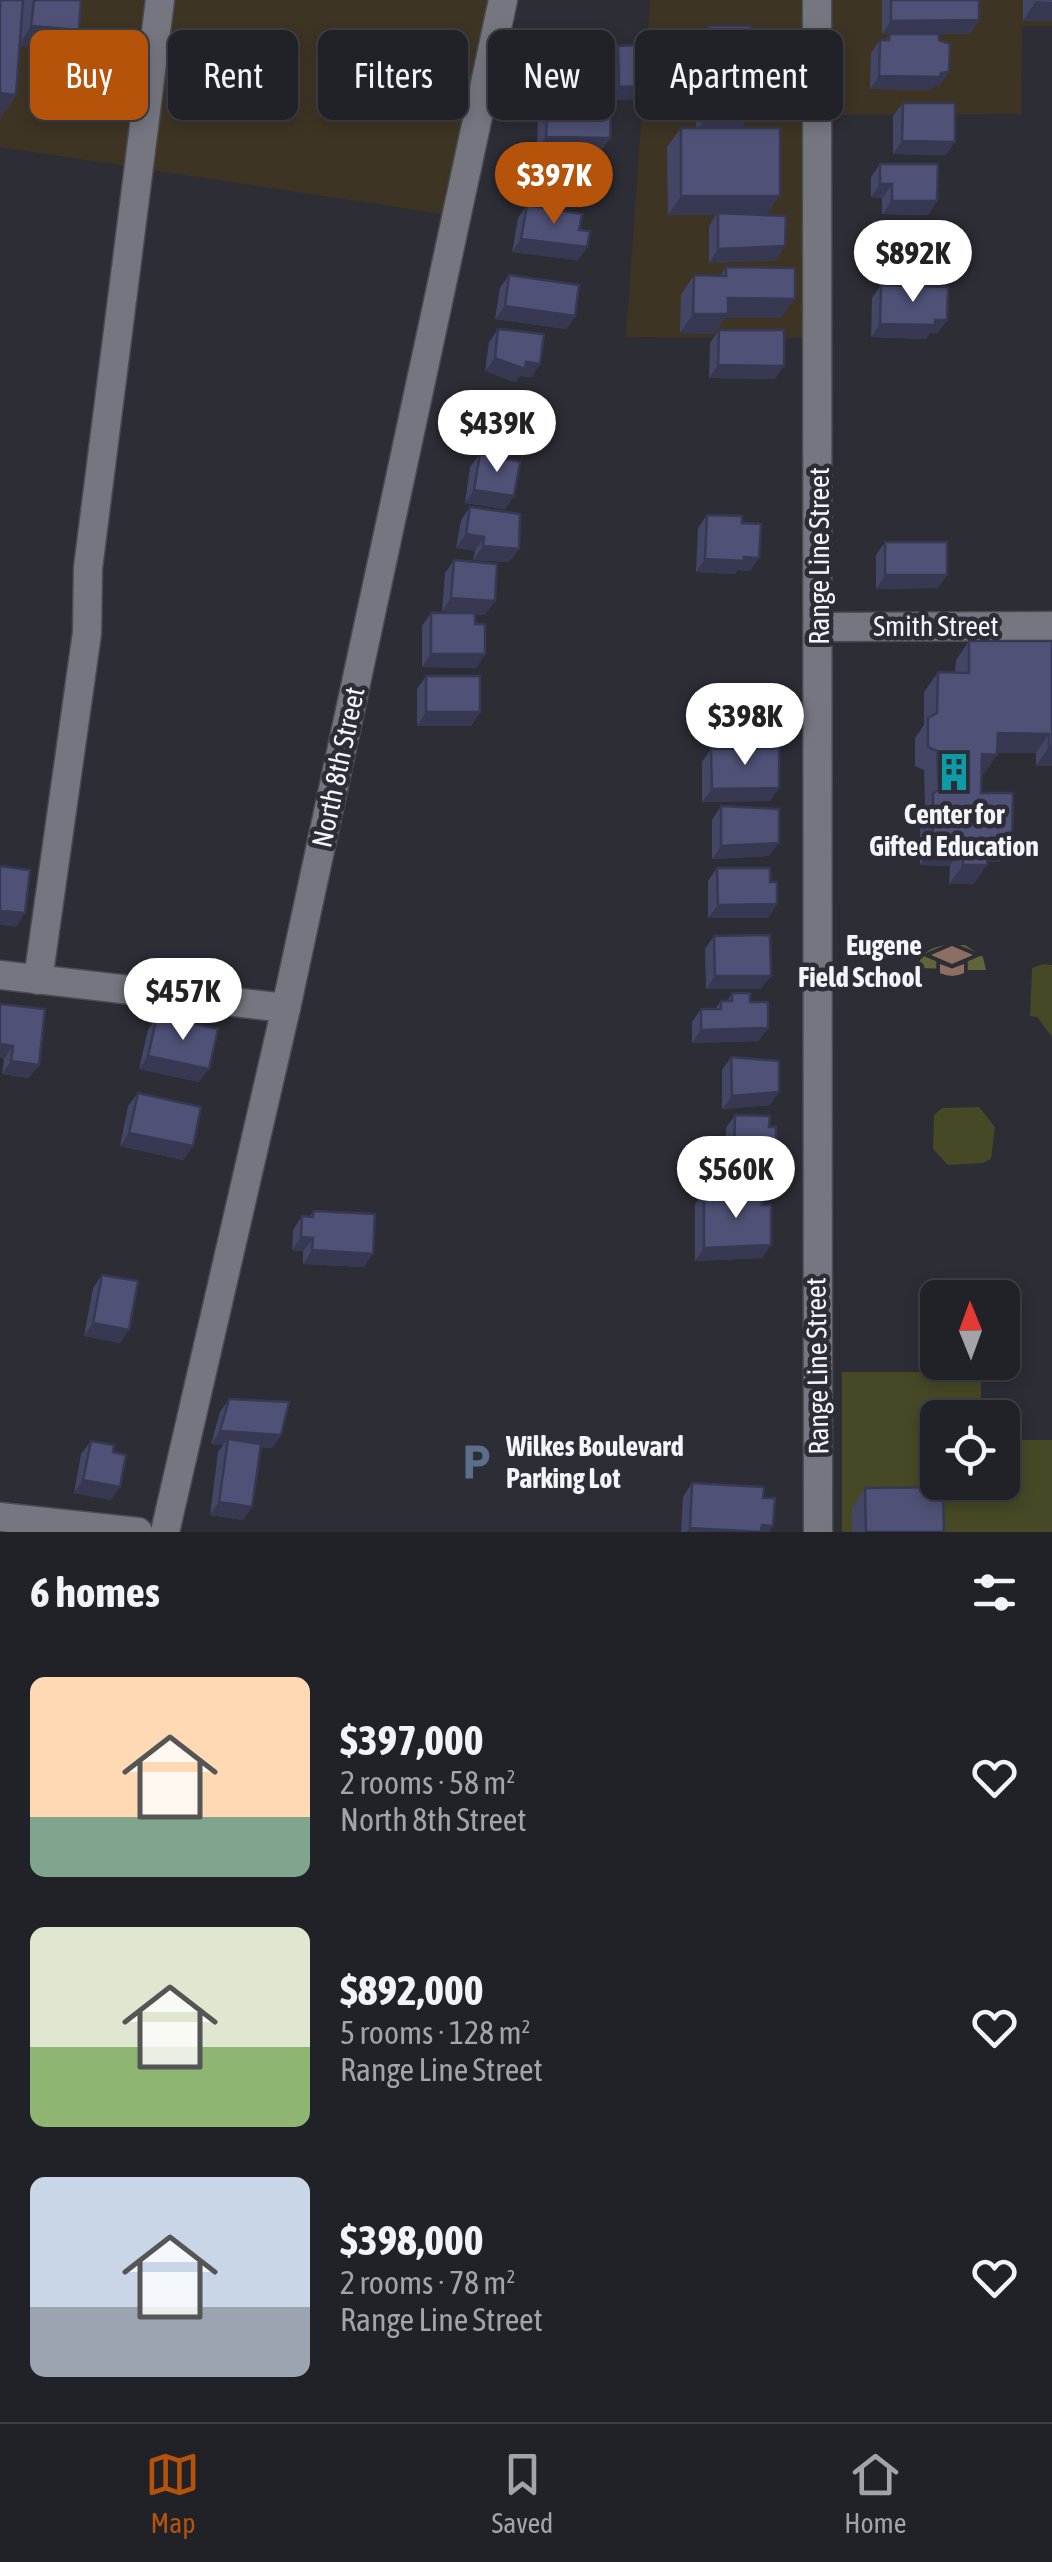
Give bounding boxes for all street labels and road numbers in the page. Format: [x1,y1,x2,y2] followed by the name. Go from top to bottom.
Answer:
[803,467,835,645] street label: Range Line Street
[873,610,999,642] street label: Smith Street
[305,684,371,850] street label: North 8th Street
[799,1277,835,1455] street label: Range Line Street

